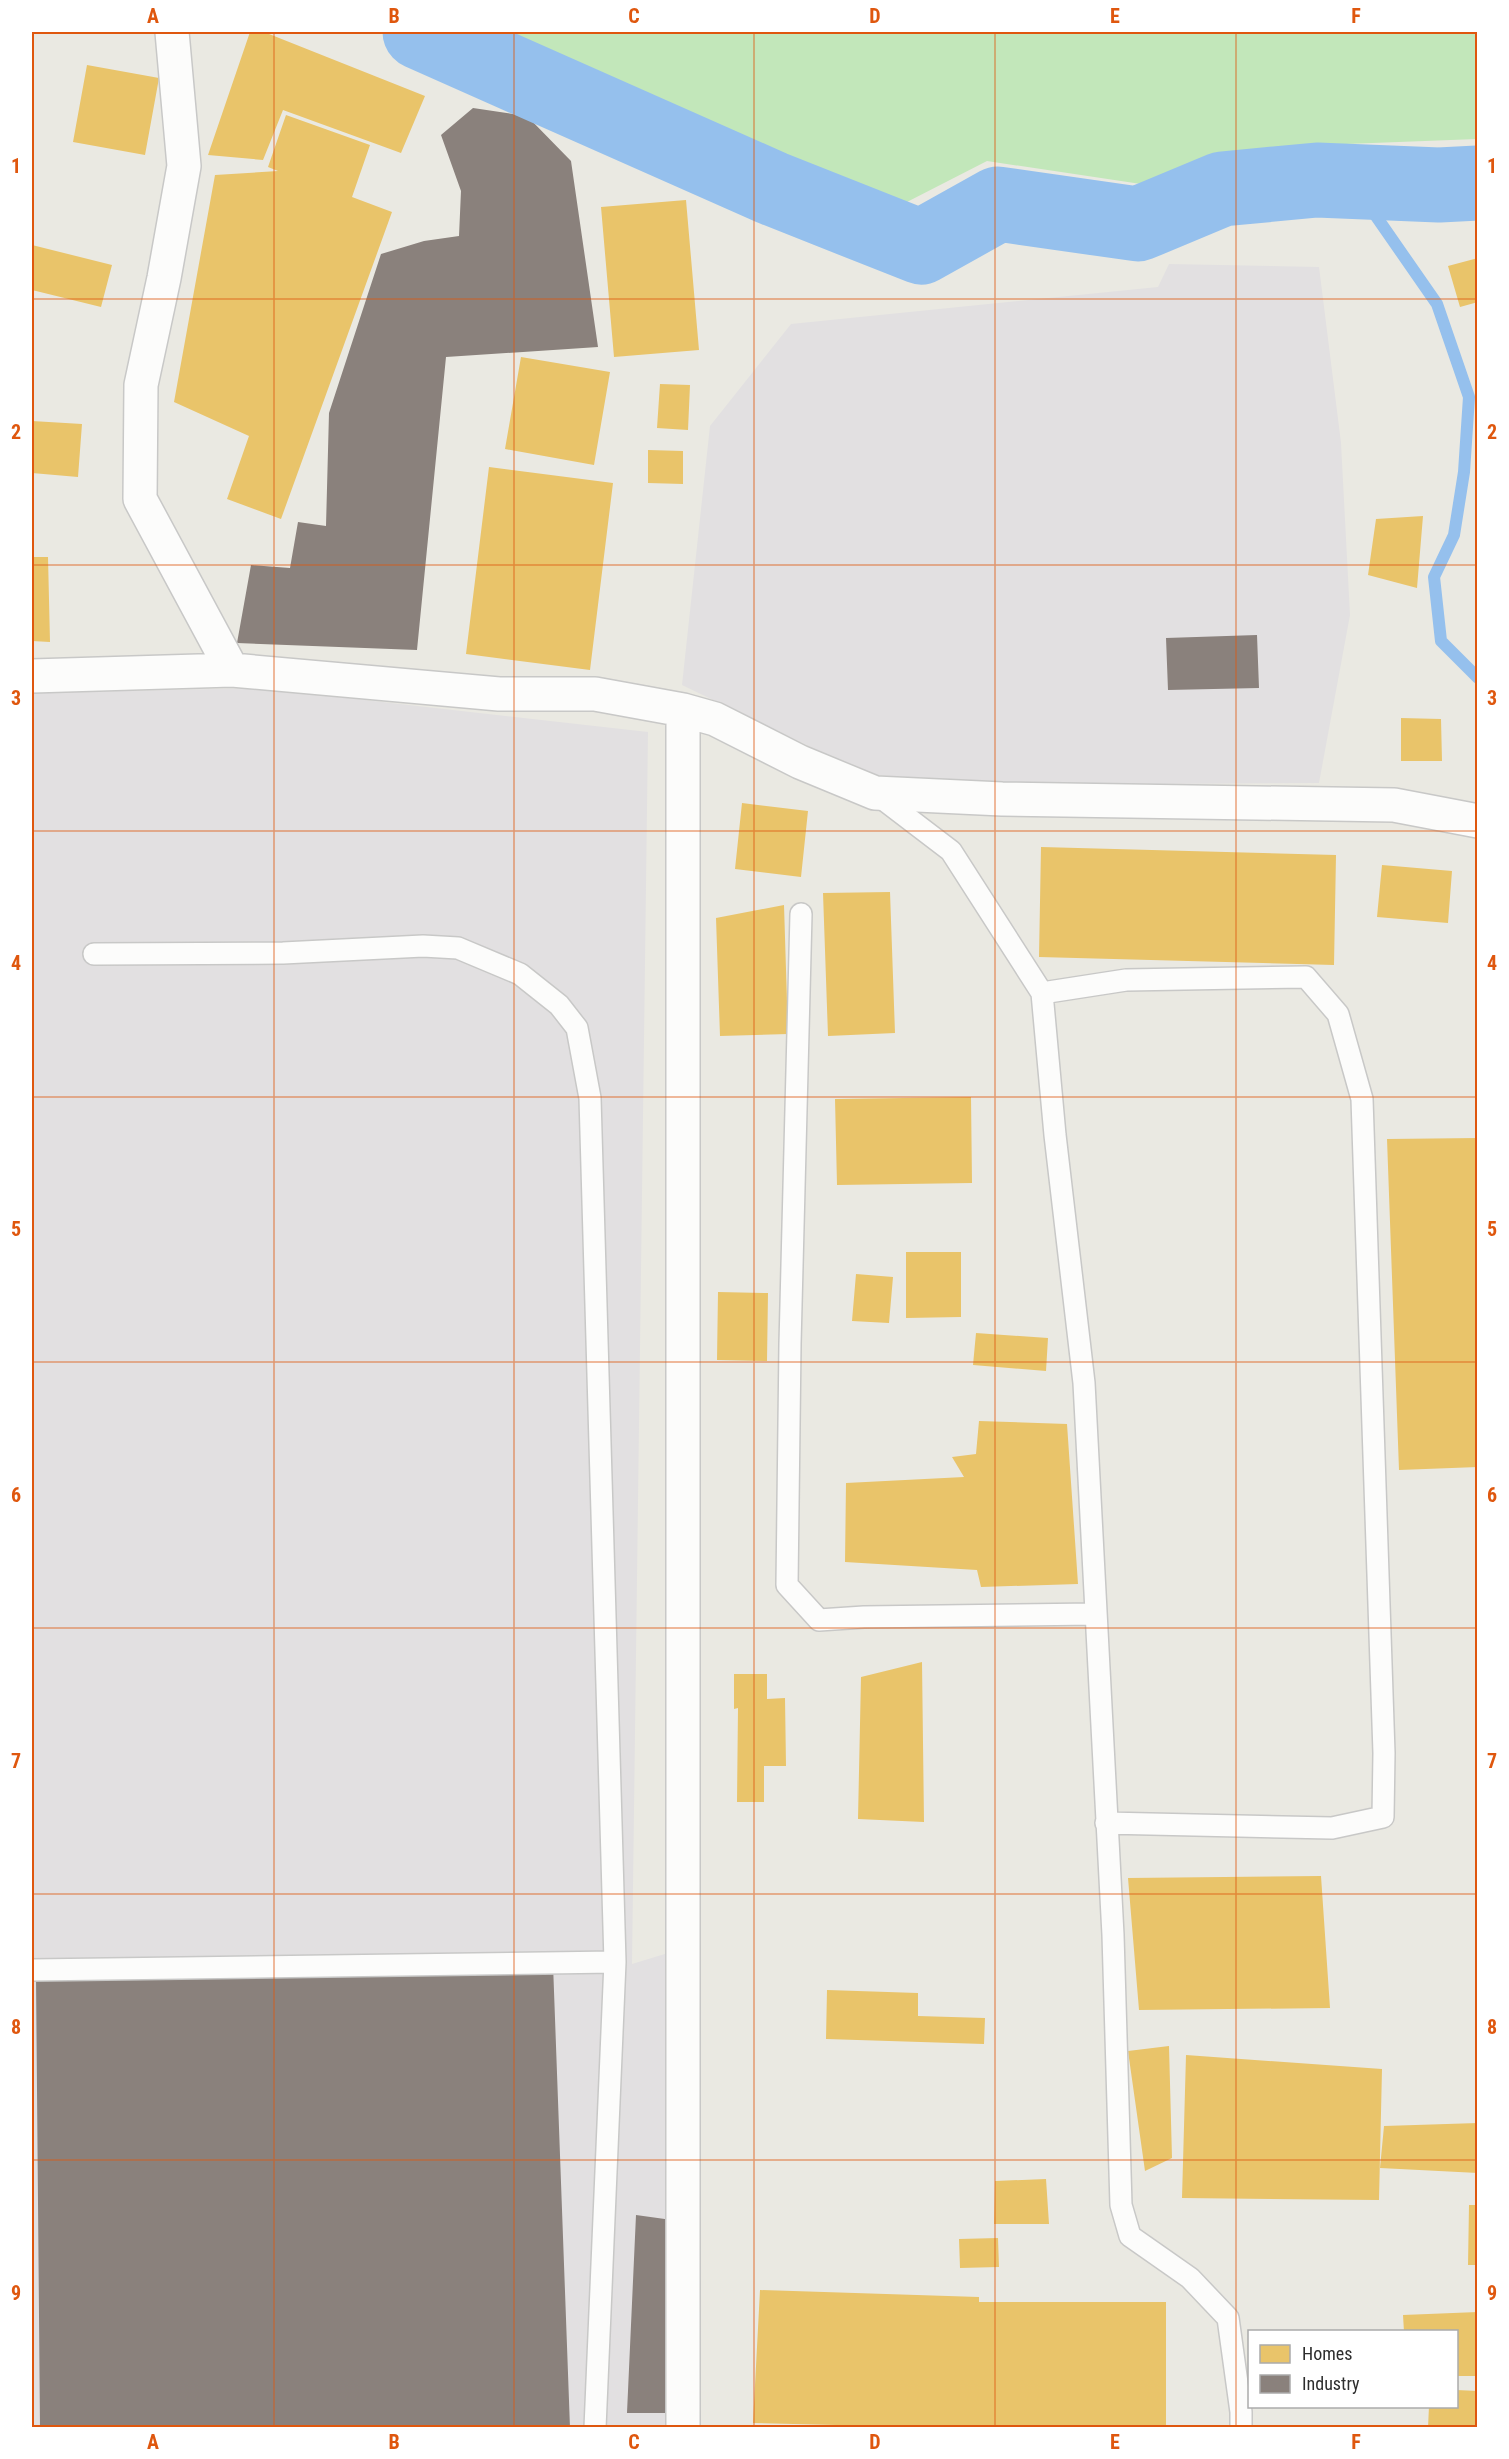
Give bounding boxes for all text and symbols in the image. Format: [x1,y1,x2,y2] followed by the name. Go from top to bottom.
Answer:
[147,4,159,28] text: A
[388,4,400,28] text: B
[628,4,640,28] text: C
[869,4,881,28] text: D
[1110,4,1120,28] text: E
[1351,4,1361,28] text: F
[11,154,21,178] text: 1
[1487,154,1497,178] text: 1
[11,420,21,444] text: 2
[1487,420,1497,444] text: 2
[11,686,21,710] text: 3
[1487,686,1497,710] text: 3
[11,951,21,975] text: 4
[1487,951,1497,975] text: 4
[11,1217,21,1241] text: 5
[1487,1217,1497,1241] text: 5
[11,1483,21,1507] text: 6
[1487,1483,1497,1507] text: 6
[11,1749,21,1773] text: 7
[1487,1749,1497,1773] text: 7
[11,2015,21,2039] text: 8
[1487,2015,1497,2039] text: 8
[11,2281,21,2305] text: 9
[1487,2281,1497,2305] text: 9
[1248,2330,1458,2408] legend
[1302,2343,1352,2364] text: Homes
[1302,2373,1360,2394] text: Industry
[147,2430,159,2454] text: A
[388,2430,400,2454] text: B
[628,2430,640,2454] text: C
[869,2430,881,2454] text: D
[1110,2430,1120,2454] text: E
[1351,2430,1361,2454] text: F

